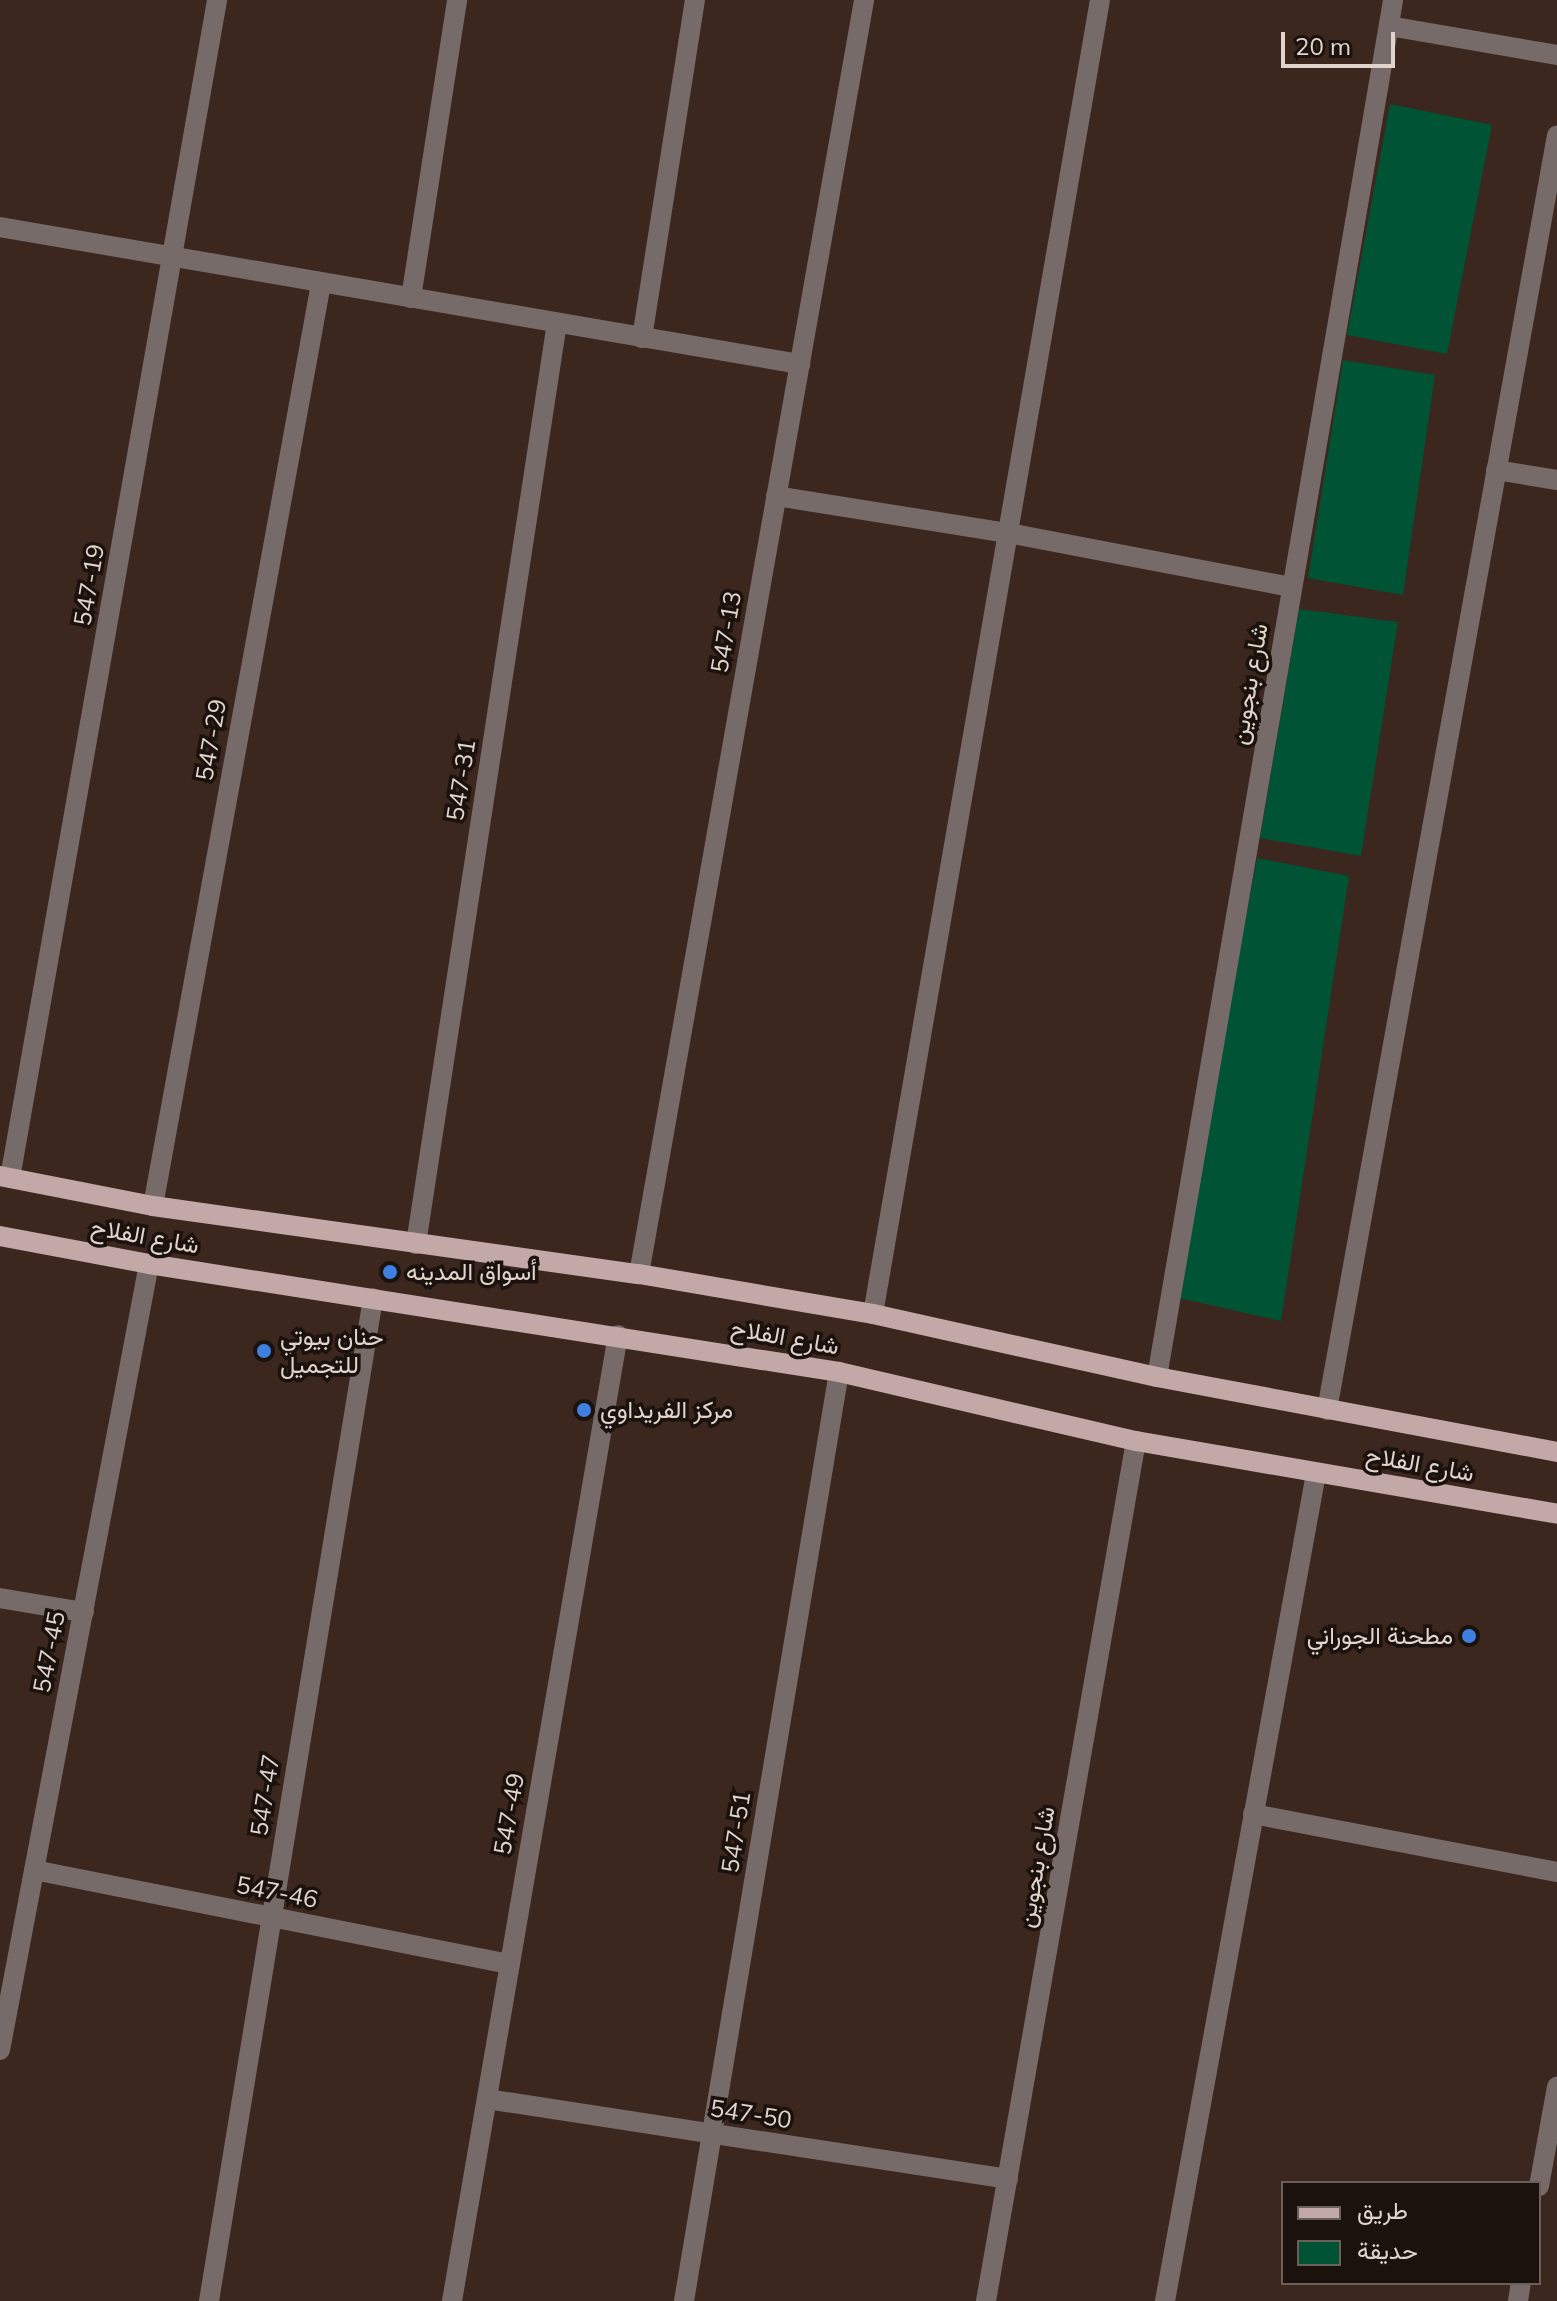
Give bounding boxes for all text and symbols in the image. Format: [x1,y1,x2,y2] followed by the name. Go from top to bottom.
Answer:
[1285,16,1399,66] scale bar
[1295,31,1351,61] text: 20 m
[68,542,110,628] street label: 547-19
[705,589,747,675] street label: 547-13
[1224,621,1274,747] street label: شارع بنجوين
[190,697,232,783] street label: 547-29
[440,737,482,823] street label: 547-31
[89,1212,201,1260] street label: شارع الفلاح
[406,1258,537,1286] place label: أسواق المدينه
[381,1263,399,1281] marker: أسواق المدينه
[729,1313,841,1361] street label: شارع الفلاح
[280,1323,384,1379] place label: حنان بيوتي للتجميل
[255,1342,273,1360] marker: حنان بيوتي للتجميل
[600,1396,733,1424] place label: مركز الفريداوي
[575,1401,593,1419] marker: مركز الفريداوي
[1364,1440,1476,1488] street label: شارع الفلاح
[27,1609,71,1695] street label: 547-45
[1307,1622,1453,1650] place label: مطحنة الجوراني
[1460,1627,1478,1645] marker: مطحنة الجوراني
[244,1752,286,1838] street label: 547-47
[488,1771,530,1857] street label: 547-49
[715,1789,757,1875] street label: 547-51
[1011,1804,1061,1930] street label: شارع بنجوين
[234,1870,320,1914] street label: 547-46
[708,2093,794,2135] street label: 547-50
[1281,2181,1541,2285] legend
[1357,2195,1408,2225] text: طريق
[1357,2235,1418,2265] text: حديقة

